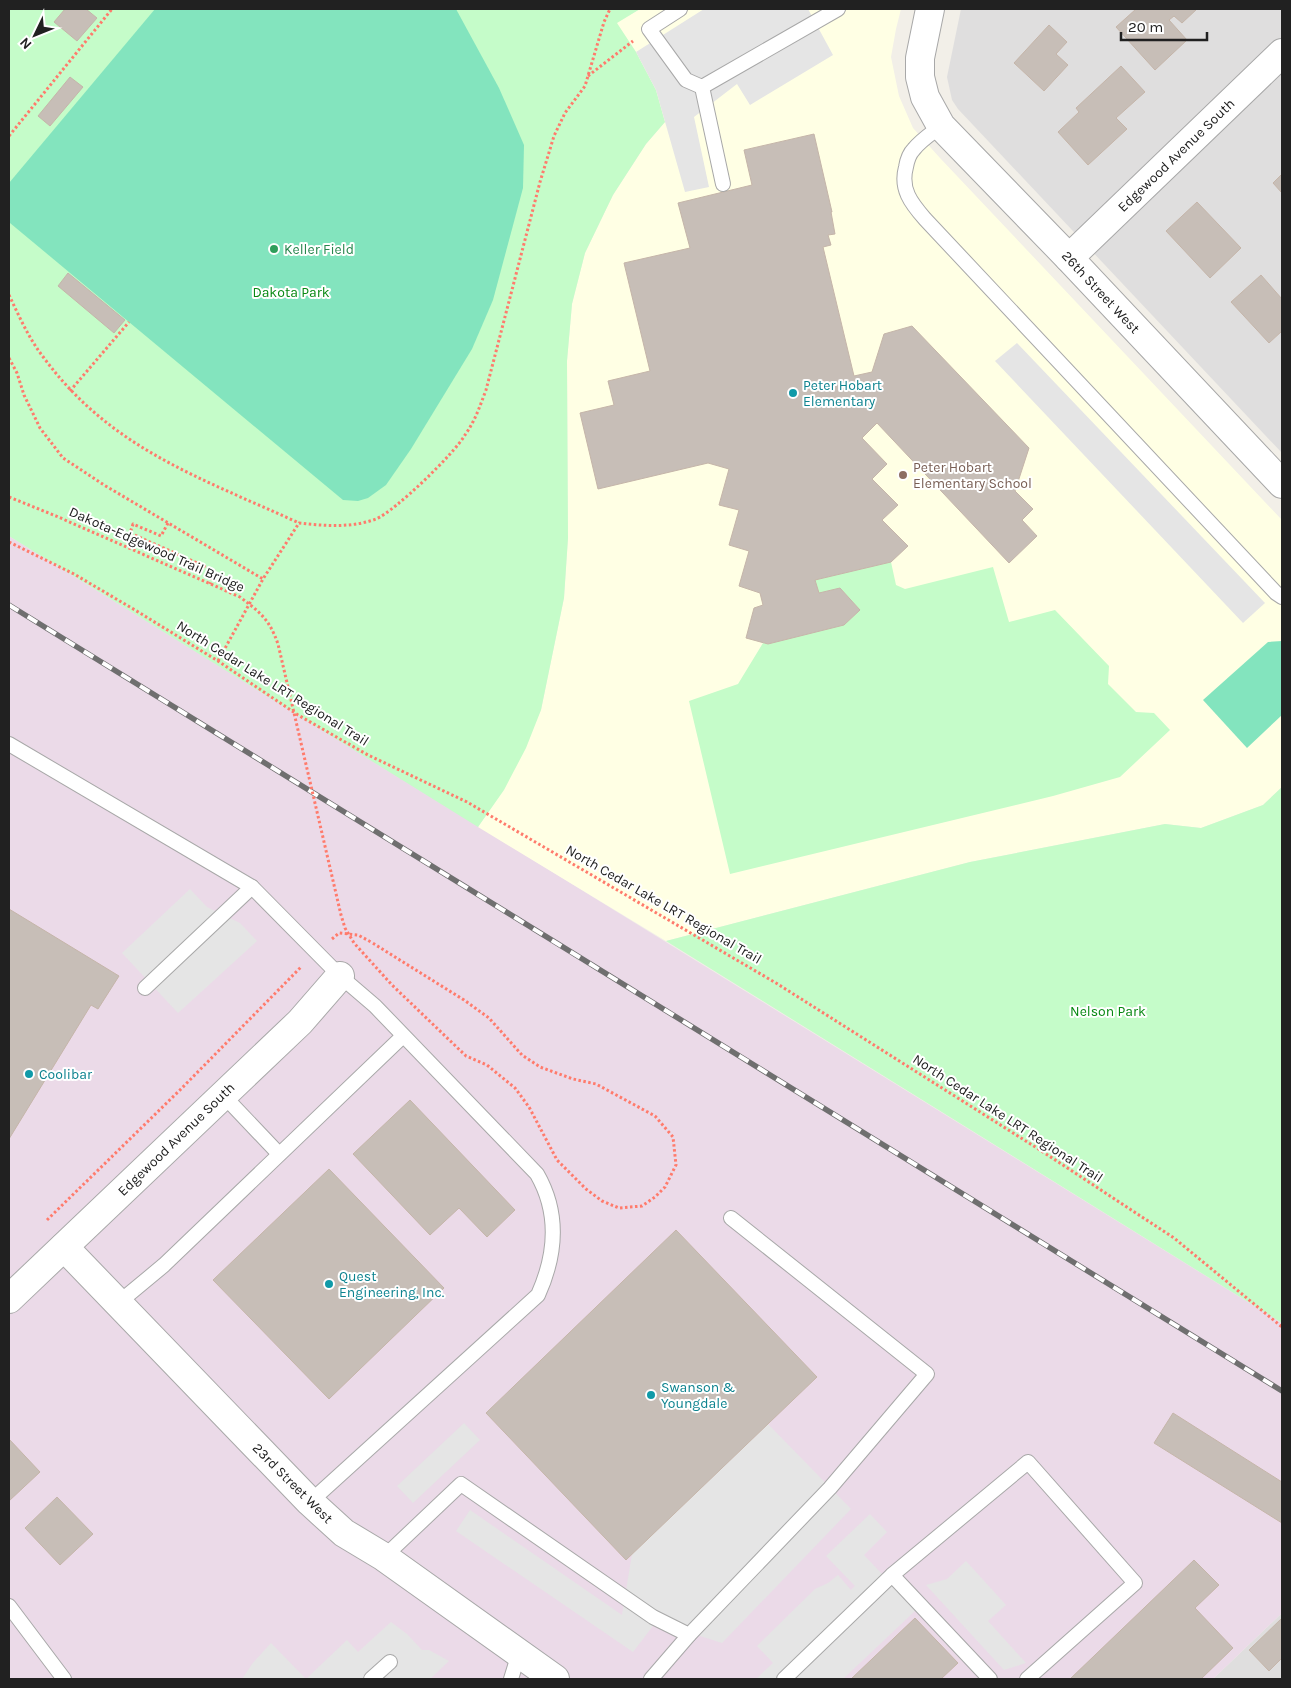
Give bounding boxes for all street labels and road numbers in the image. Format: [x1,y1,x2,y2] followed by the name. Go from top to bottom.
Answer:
[1114,95,1238,216] street label: Edgewood Avenue South
[1058,247,1143,337] street label: 26th Street West
[66,503,247,596] street label: Dakota-Edgewood Trail Bridge
[174,617,372,750] street label: North Cedar Lake LRT Regional Trail
[563,841,765,968] street label: North Cedar Lake LRT Regional Trail
[909,1050,1106,1186] street label: North Cedar Lake LRT Regional Trail
[114,1079,238,1200] street label: Edgewood Avenue South
[249,1440,336,1527] street label: 23rd Street West

